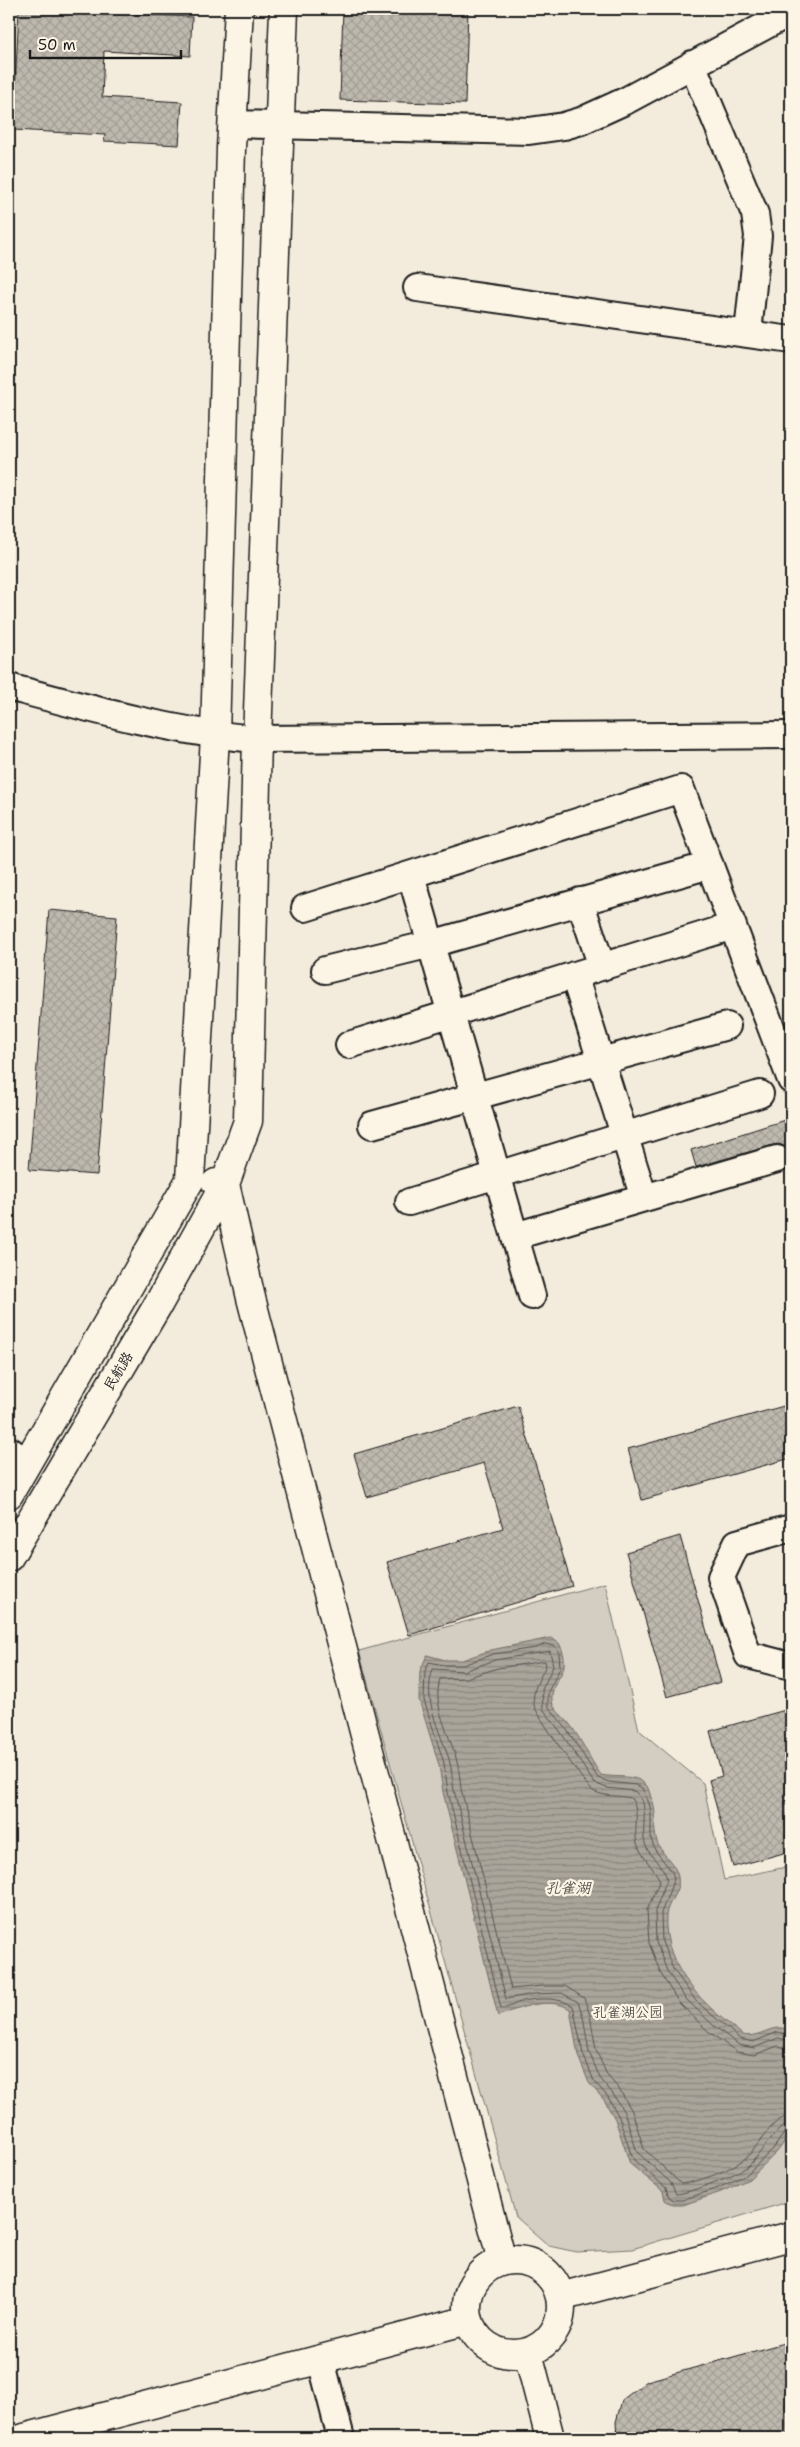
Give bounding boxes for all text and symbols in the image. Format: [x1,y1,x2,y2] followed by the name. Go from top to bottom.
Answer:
[30,28,181,60] scale bar
[38,35,76,55] text: 50 m
[99,1348,137,1394] street label: 民航路
[545,1878,592,1898] water label: 孔雀湖
[593,2003,663,2021] park label: 孔雀湖公园

